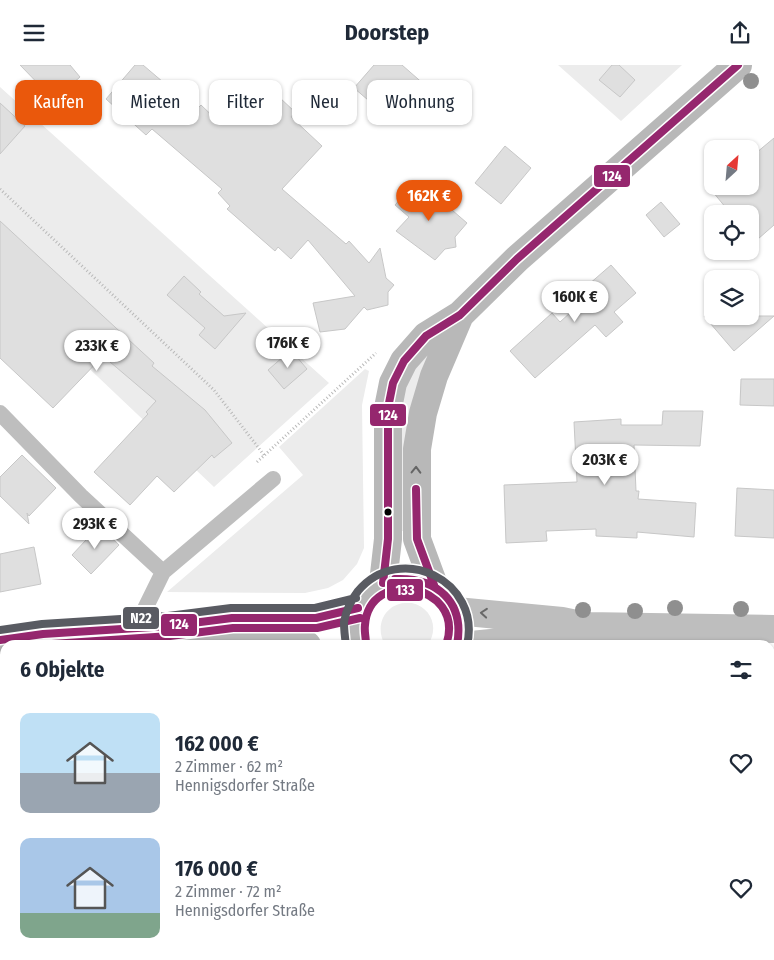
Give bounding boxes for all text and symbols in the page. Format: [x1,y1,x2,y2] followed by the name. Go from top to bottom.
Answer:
[20,19,48,47] icon: menu
[345,19,429,46] text: Doorstep
[726,19,754,47] icon: share
[15,80,102,125] chip: Kaufen
[112,80,199,125] chip: Mieten
[209,80,282,125] chip: Filter
[292,80,357,125] chip: Neu
[367,80,472,125] chip: Wohnung
[704,140,759,195] north arrow
[704,140,759,325] map controls
[593,164,631,188] line badge: 124
[602,168,622,185] text: 124
[388,179,470,222] pin: 162K €
[407,186,451,205] text: 162K €
[704,205,759,260] button: locate
[704,270,759,325] button: layers
[534,281,616,323] pin: 160K €
[552,287,598,306] text: 160K €
[247,327,329,369] pin: 176K €
[56,329,138,372] pin: 233K €
[267,333,309,352] text: 176K €
[75,336,119,355] text: 233K €
[369,403,407,427] line badge: 124
[378,407,398,424] text: 124
[564,443,646,486] pin: 203K €
[583,450,627,469] text: 203K €
[411,466,421,474] one-way arrow
[54,507,136,550] pin: 293K €
[383,507,393,517] unlabelled marker
[73,514,117,533] text: 293K €
[386,578,424,602] line badge: 133
[395,582,415,599] text: 133
[122,606,160,630] line badge: N22
[480,608,488,619] one-way arrow
[130,610,152,627] text: N22
[160,613,198,637] line badge: 124
[169,616,189,633] text: 124
[727,656,755,684] icon: filters
[20,657,104,683] text: 6 Objekte
[175,731,259,757] text: 162 000 €
[60,733,120,793] icon: home
[727,749,755,777] icon: heart
[175,757,283,776] text: 2 Zimmer · 62 m²
[175,776,315,795] text: Hennigsdorfer Straße
[175,856,258,882] text: 176 000 €
[60,858,120,918] icon: home
[727,874,755,902] icon: heart
[175,882,282,901] text: 2 Zimmer · 72 m²
[175,901,315,920] text: Hennigsdorfer Straße

